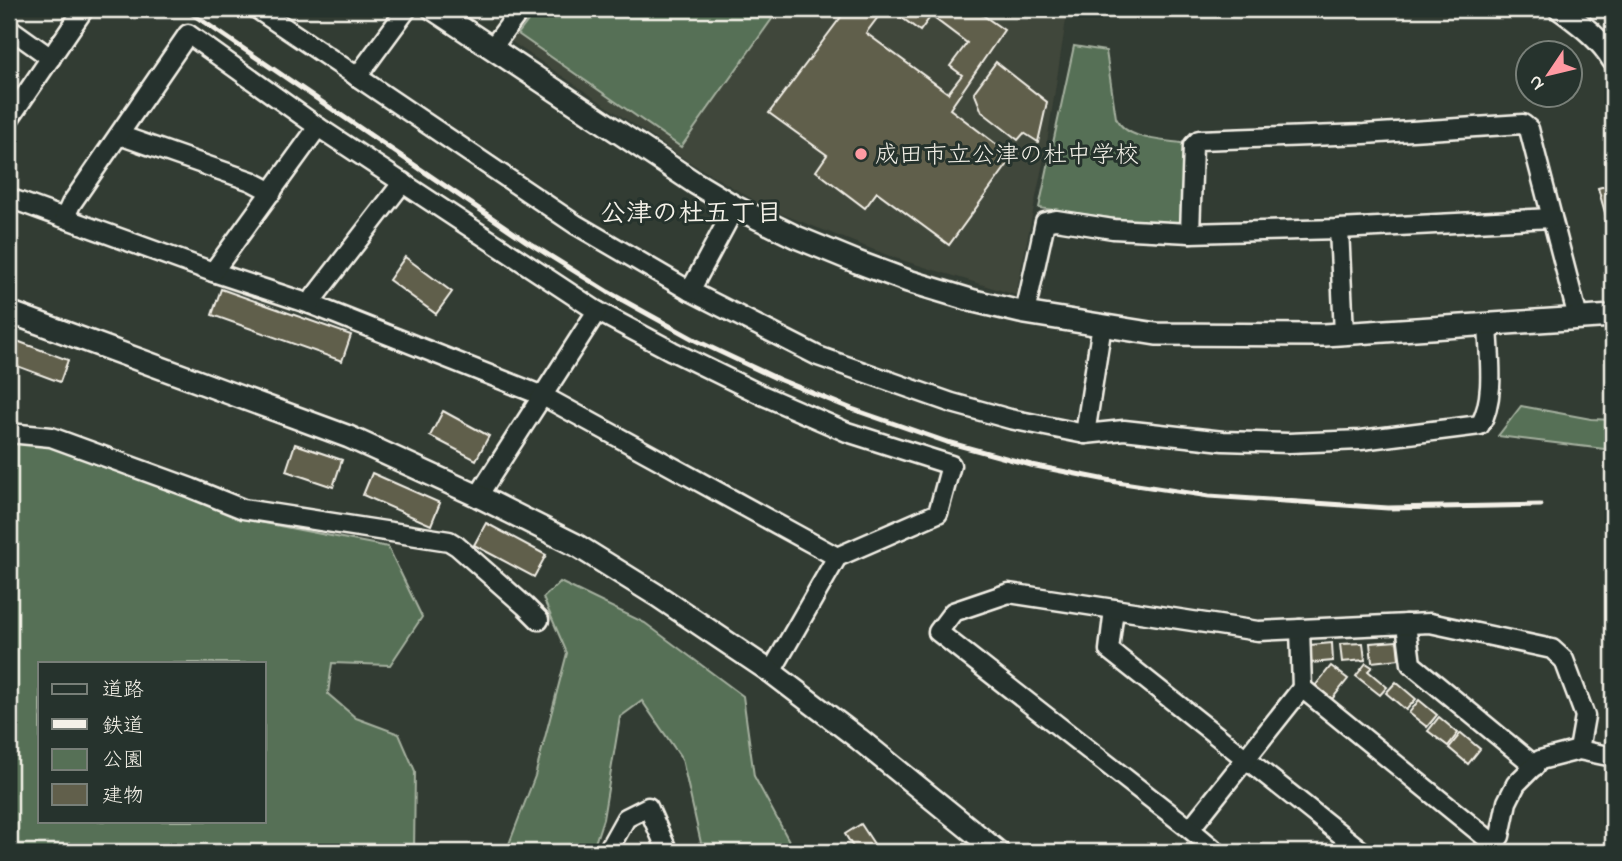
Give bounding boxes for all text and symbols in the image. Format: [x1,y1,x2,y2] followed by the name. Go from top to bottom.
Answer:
[1514,38,1584,108] north arrow
[1522,69,1552,95] text: N
[875,139,1139,174] place label: 成田市立公津の杜中学校
[853,146,869,162] marker: 成田市立公津の杜中学校
[600,196,782,234] district label: 公津の杜五丁目
[38,662,266,822] legend
[102,676,144,706] text: 道路
[102,712,144,742] text: 鉄道
[102,746,144,776] text: 公園
[102,782,144,812] text: 建物

